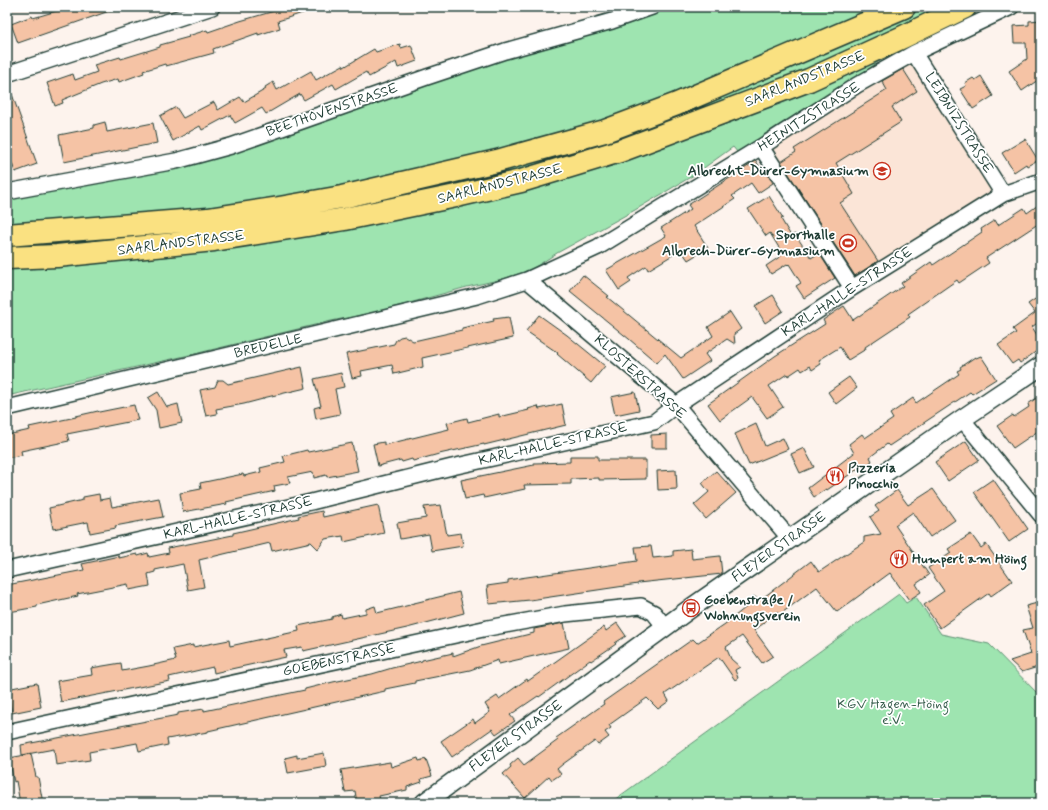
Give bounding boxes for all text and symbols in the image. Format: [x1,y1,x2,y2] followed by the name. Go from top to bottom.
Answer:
[742,47,868,111] street label: SAARLANDSTRASSE
[921,69,997,177] street label: LEIBNIZSTRASSE
[754,78,864,156] street label: HEINITZSTRASSE
[264,79,400,141] street label: BEETHOVENSTRASSE
[436,160,564,208] street label: SAARLANDSTRASSE
[872,161,892,181] school or university icon: Albrecht-Dürer-Gymnasium
[688,162,869,180] place label: Albrecht-Dürer-Gymnasium
[117,226,245,260] street label: SAARLANDSTRASSE
[662,226,835,260] place label: Sporthalle Albrech-Dürer-Gymnasium
[838,233,858,253] sports icon: Sporthalle Albrech-Dürer-Gymnasium
[778,243,916,341] street label: KARL-HALLE-STRASSE
[232,329,304,363] street label: BREDELLE
[590,331,690,423] street label: KLOSTERSTRASSE
[477,418,629,470] street label: KARL-HALLE-STRASSE
[848,459,899,493] place label: Pizzeria Pinocchio
[825,466,845,486] restaurant icon: Pizzeria Pinocchio
[162,492,314,544] street label: KARL-HALLE-STRASSE
[728,508,830,586] street label: FLEYER STRASSE
[889,549,909,569] restaurant icon: Humpert am Höing
[912,550,1027,571] place label: Humpert am Höing
[703,591,800,628] place label: Goebenstraße / Wohnungsverein
[681,598,701,618] bus stop icon: Goebenstraße / Wohnungsverein
[281,639,397,681] street label: GOEBENSTRASSE
[837,695,949,729] park label: KGV Hagen-Höing e.V.
[466,696,566,776] street label: FLEYER STRASSE

